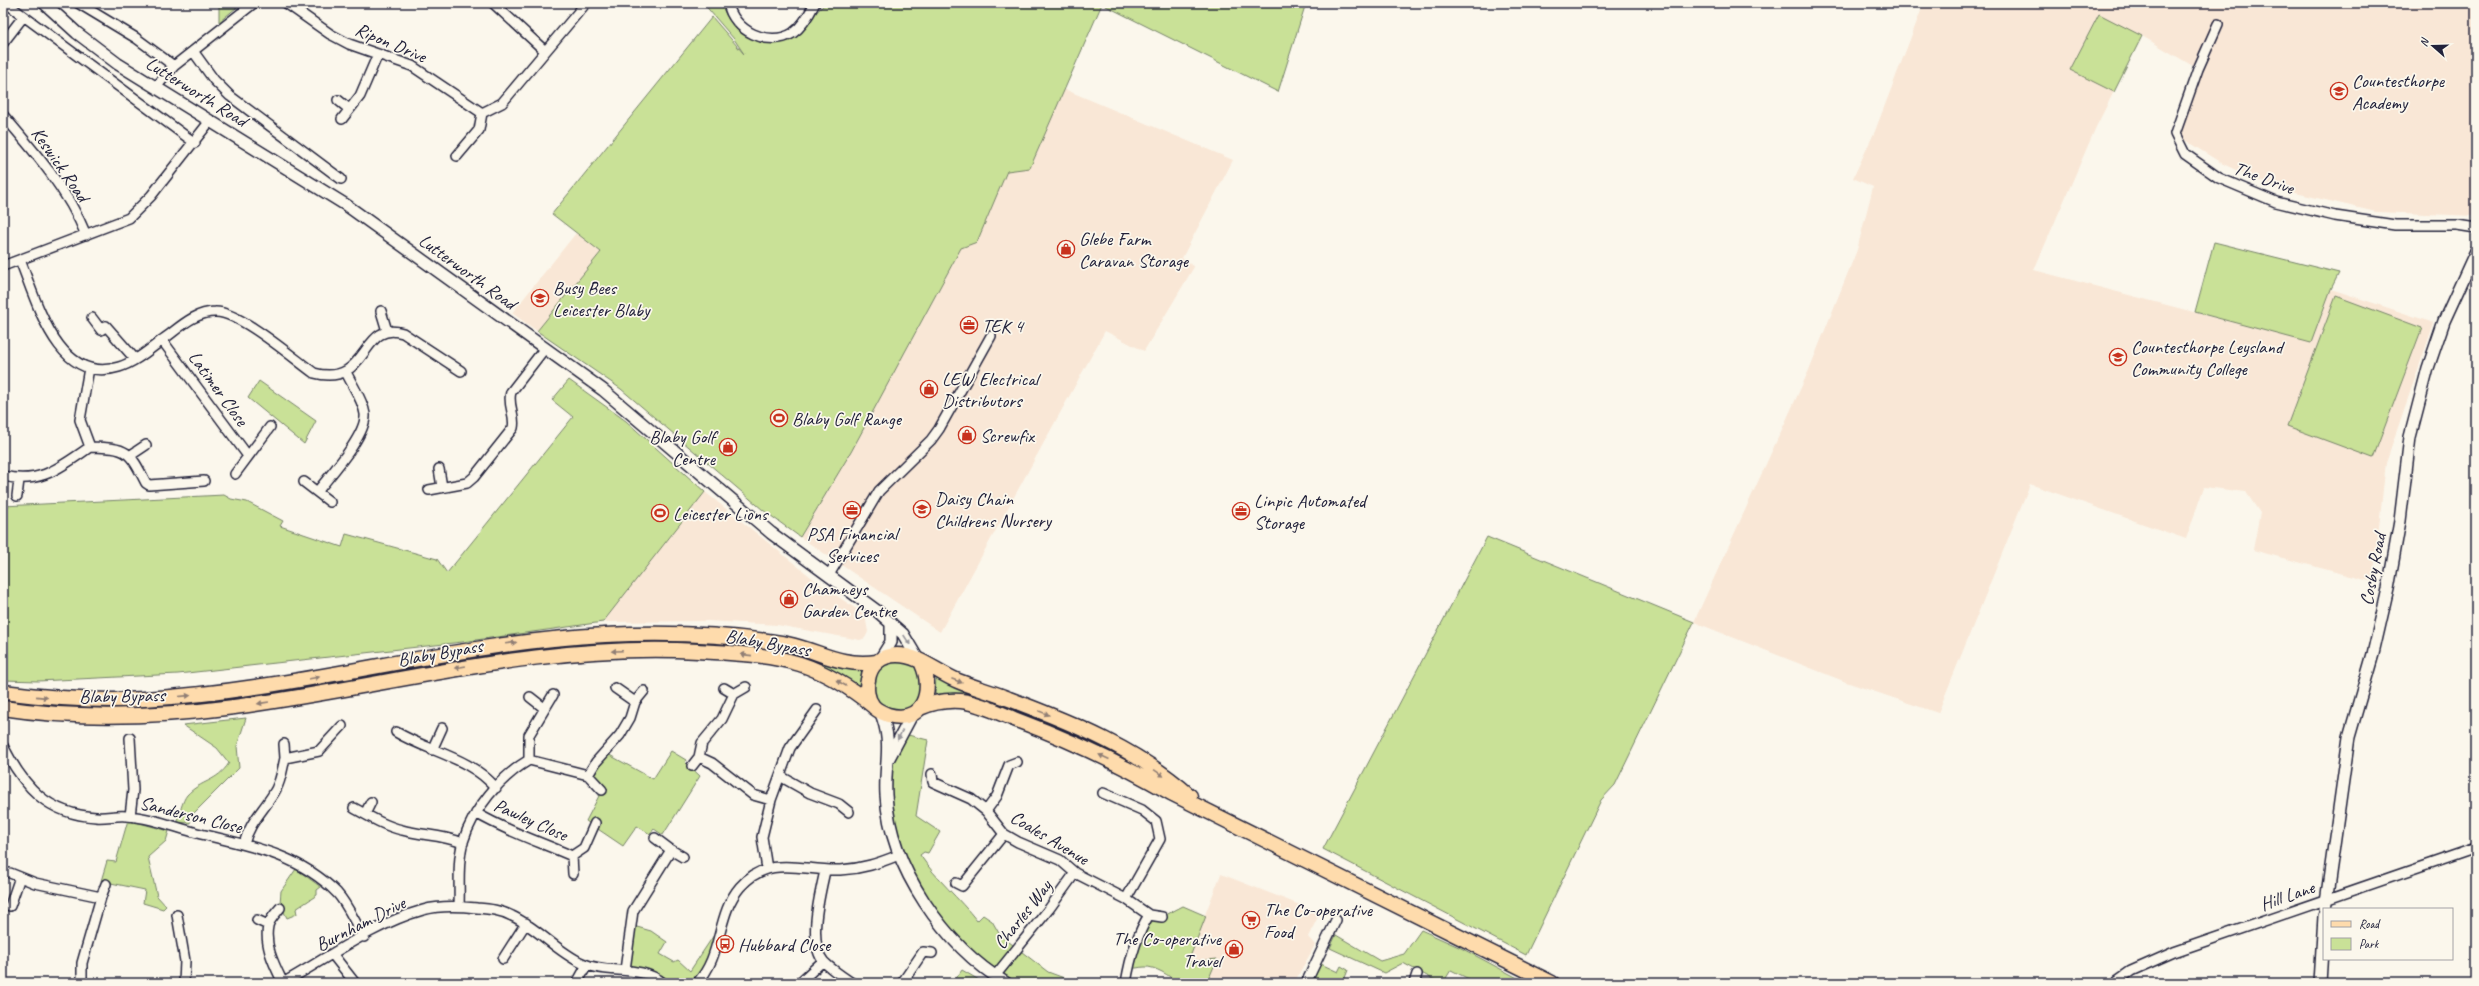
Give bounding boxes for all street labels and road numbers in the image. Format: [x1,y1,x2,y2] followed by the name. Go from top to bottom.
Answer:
[352,17,431,69] street label: Ripon Drive
[141,51,255,134] street label: Lutterworth Road
[26,123,97,210] street label: Keswick Road
[2230,156,2299,201] street label: The Drive
[414,228,524,317] street label: Lutterworth Road
[183,346,255,432] street label: Latimer Close
[2354,528,2392,607] street label: Cosby Road
[724,624,815,663] street label: Blaby Bypass
[396,633,487,672] street label: Blaby Bypass
[79,683,168,709] street label: Blaby Bypass
[137,791,246,840] street label: Sanderson Close
[490,793,573,847] street label: Pawley Close
[1006,805,1095,872] street label: Coales Avenue
[988,874,1058,954] street label: Charles Way
[2257,875,2319,916] street label: Hill Lane
[312,890,411,957] street label: Burnham Drive

